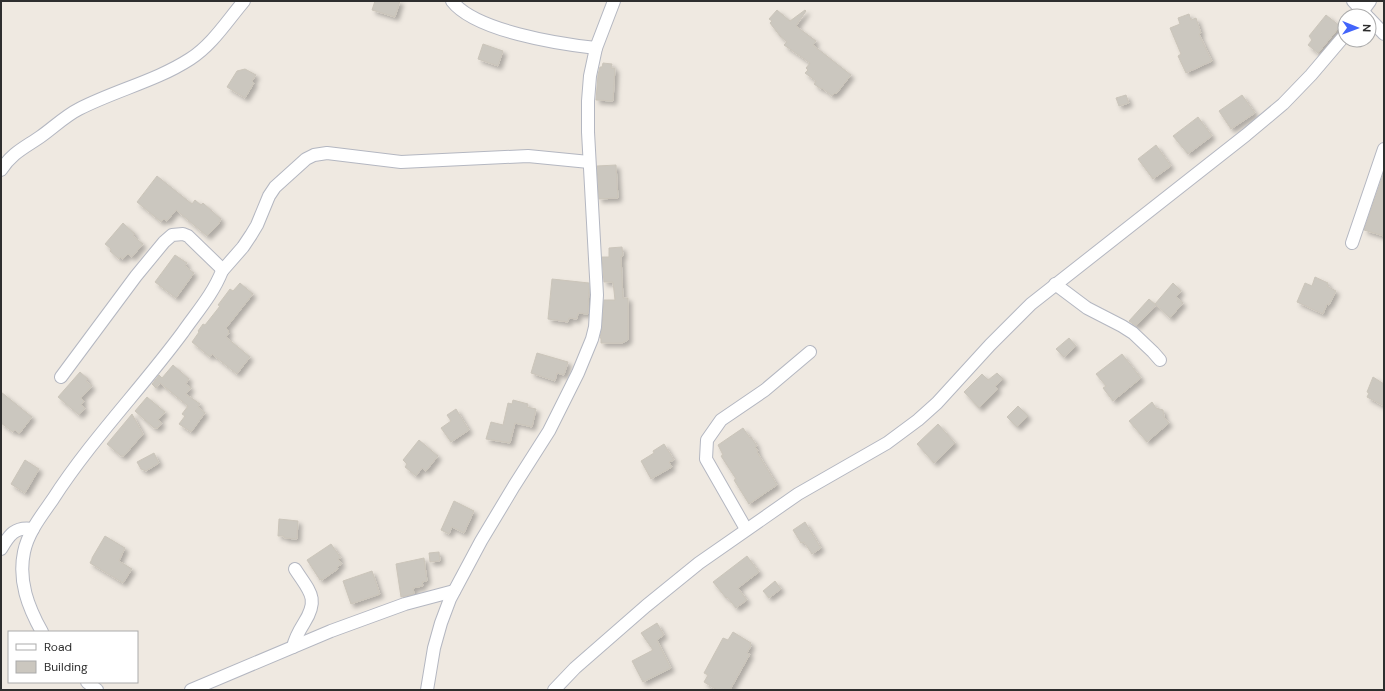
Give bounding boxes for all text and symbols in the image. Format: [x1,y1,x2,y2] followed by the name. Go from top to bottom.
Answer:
[1337,8,1377,48] north arrow
[1360,24,1374,32] text: N
[8,631,138,683] legend
[44,639,72,655] text: Road
[44,659,88,675] text: Building

